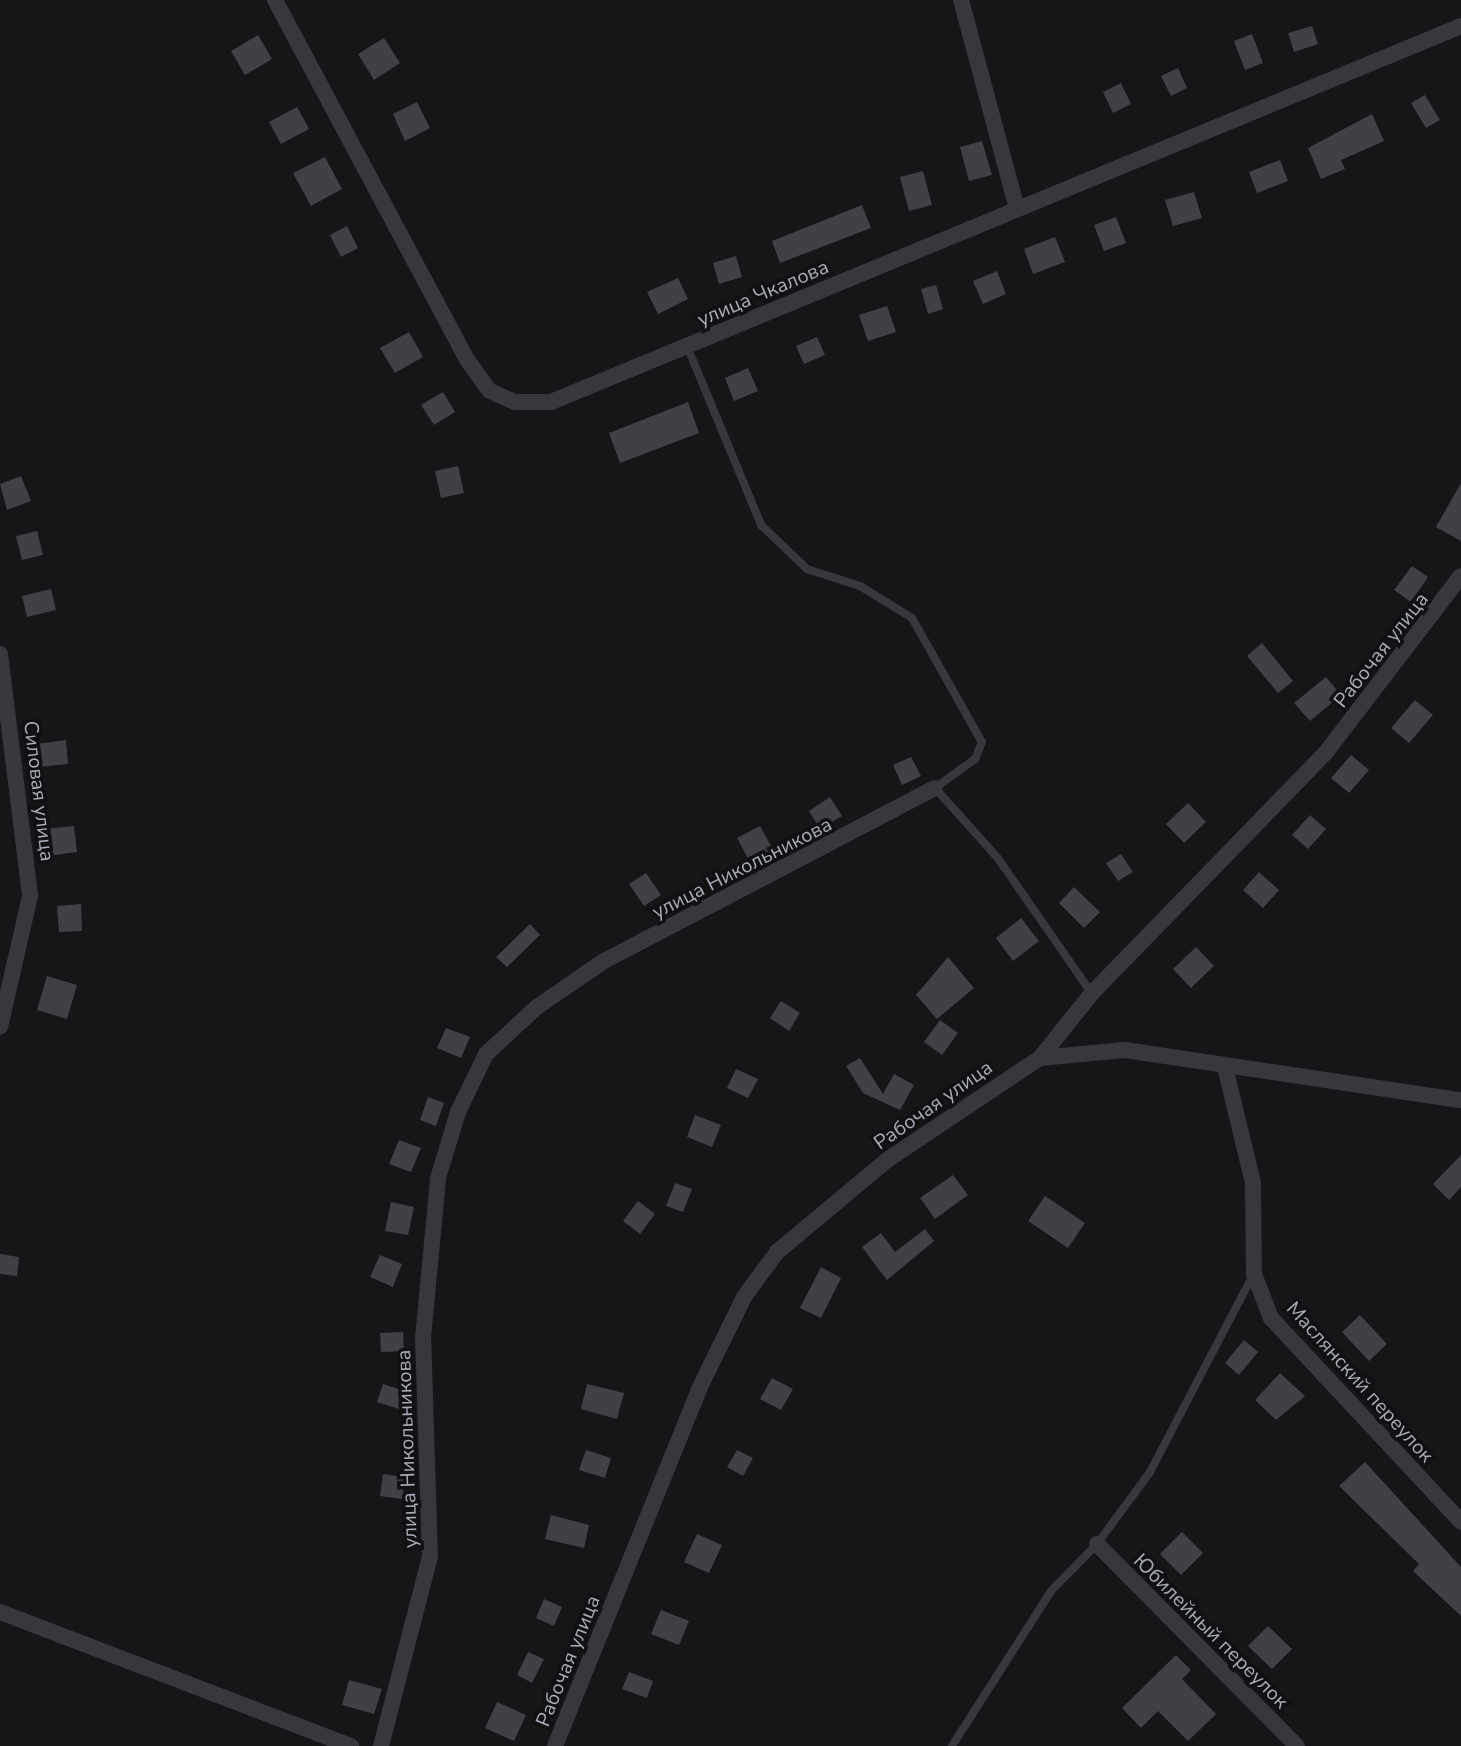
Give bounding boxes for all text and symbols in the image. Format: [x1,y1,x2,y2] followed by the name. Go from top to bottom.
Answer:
[694,255,832,331] street label: улица Чкалова
[1329,588,1433,712] street label: Рабочая улица
[18,719,60,863] street label: Силовая улица
[648,812,836,924] street label: улица Никольникова
[869,1055,997,1155] street label: Рабочая улица
[1281,1297,1439,1467] street label: Маслянский переулок
[392,1349,422,1549] street label: улица Никольникова
[1129,1549,1293,1713] street label: Юбилейный переулок
[531,1592,605,1730] street label: Рабочая улица

